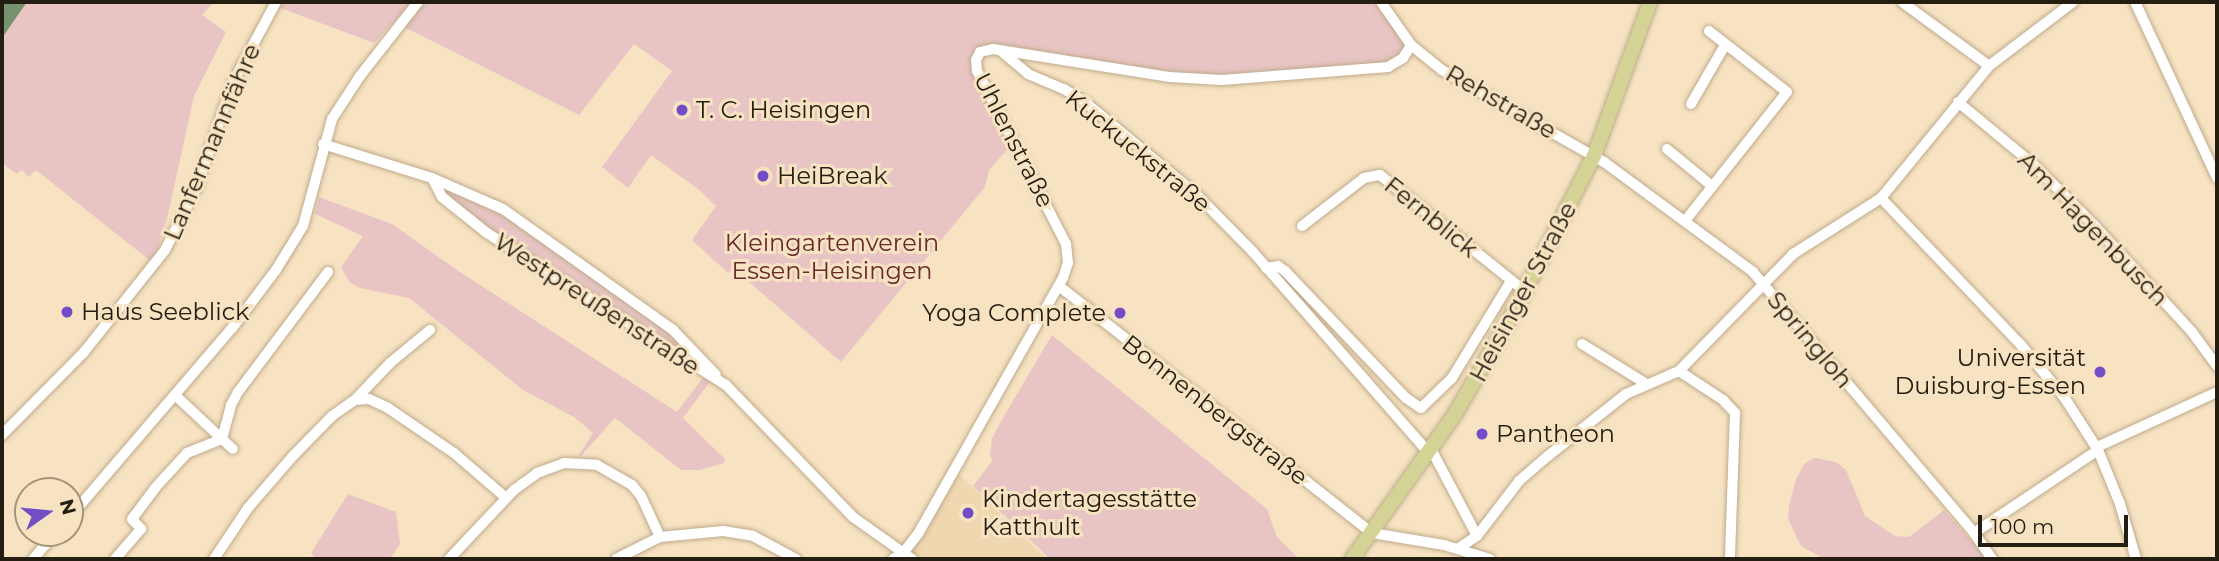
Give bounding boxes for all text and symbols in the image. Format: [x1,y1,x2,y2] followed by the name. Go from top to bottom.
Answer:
[158,39,266,245] street label: Lanfermannfähre
[1441,59,1561,145] street label: Rehstraße
[968,68,1060,212] street label: Uhlenstraße
[1060,84,1216,218] street label: Kuckuckstraße
[696,96,871,124] place label: T. C. Heisingen
[674,102,690,118] marker: T. C. Heisingen
[2012,146,2174,312] street label: Am Hagenbusch
[777,162,888,190] place label: HeiBreak
[755,168,771,184] marker: HeiBreak
[1379,171,1483,263] street label: Fernblick
[1463,197,1583,387] street label: Heisinger Straße
[489,227,705,381] street label: Westpreußenstraße
[725,229,939,285] park label: Kleingartenverein Essen-Heisingen
[1761,286,1859,394] street label: Springloh
[81,298,249,326] place label: Haus Seeblick
[922,299,1106,327] place label: Yoga Complete
[59,304,75,320] marker: Haus Seeblick
[1112,305,1128,321] marker: Yoga Complete
[1116,329,1314,491] street label: Bonnenbergstraße
[1895,344,2086,400] place label: Universität Duisburg-Essen
[2092,364,2108,380] marker: Universität Duisburg-Essen
[1496,420,1615,448] place label: Pantheon
[1474,426,1490,442] marker: Pantheon
[14,477,84,547] north arrow
[982,485,1197,541] place label: Kindertagesstätte Katthult
[55,497,81,517] text: N
[1981,502,2132,546] scale bar
[960,505,976,521] marker: Kindertagesstätte Katthult
[1991,514,2054,539] text: 100 m

